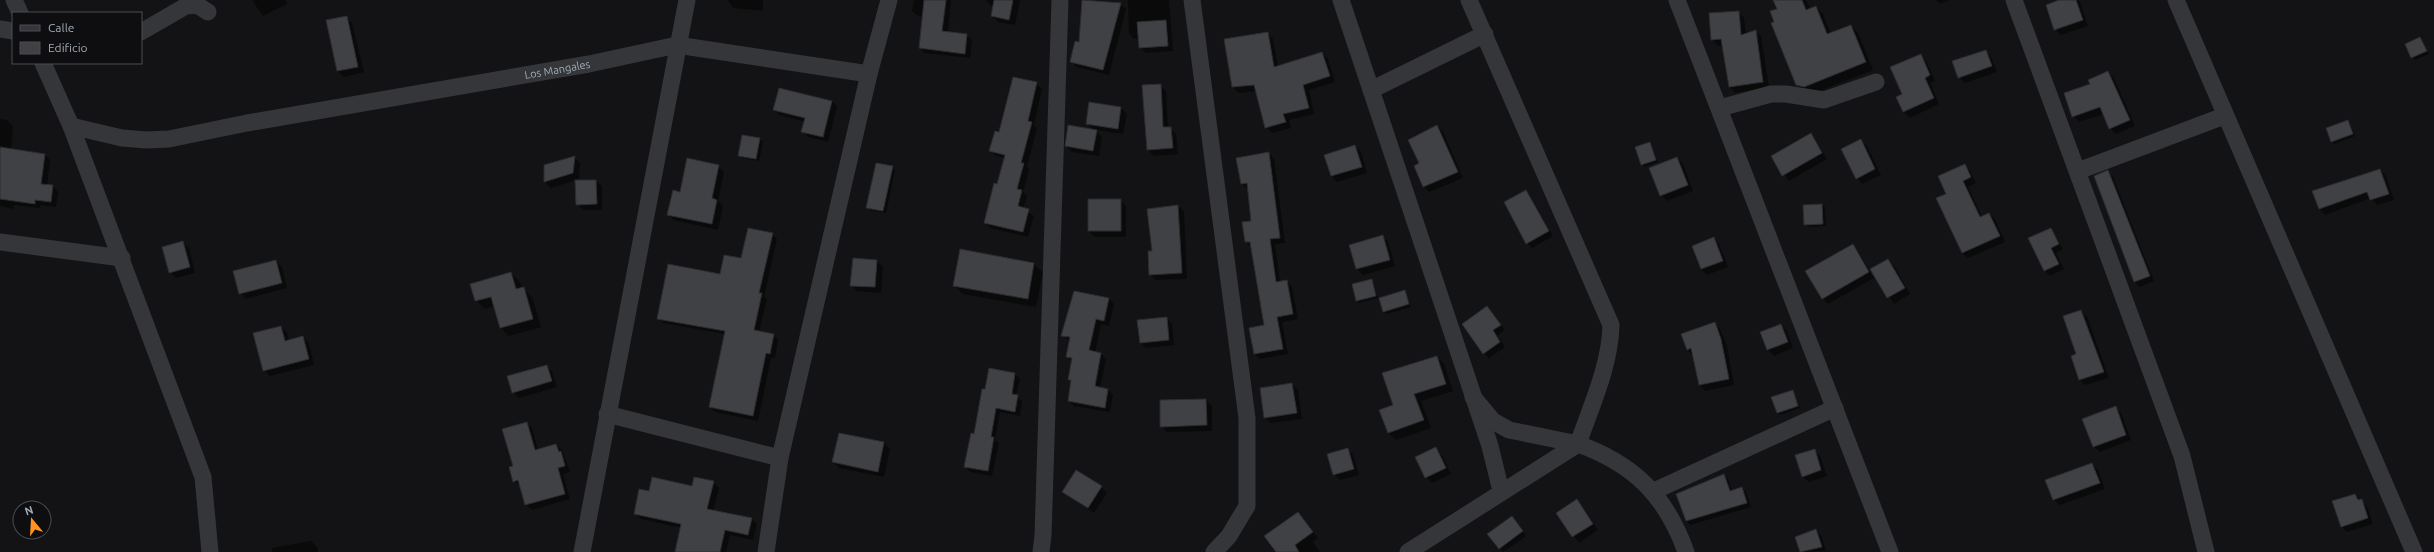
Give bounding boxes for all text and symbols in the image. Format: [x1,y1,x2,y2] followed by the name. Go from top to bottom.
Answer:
[12,12,142,64] legend
[48,21,74,34] text: Calle
[48,41,88,54] text: Edificio
[523,58,591,81] street label: Los Mangales
[12,500,52,540] north arrow
[23,504,35,517] text: N

